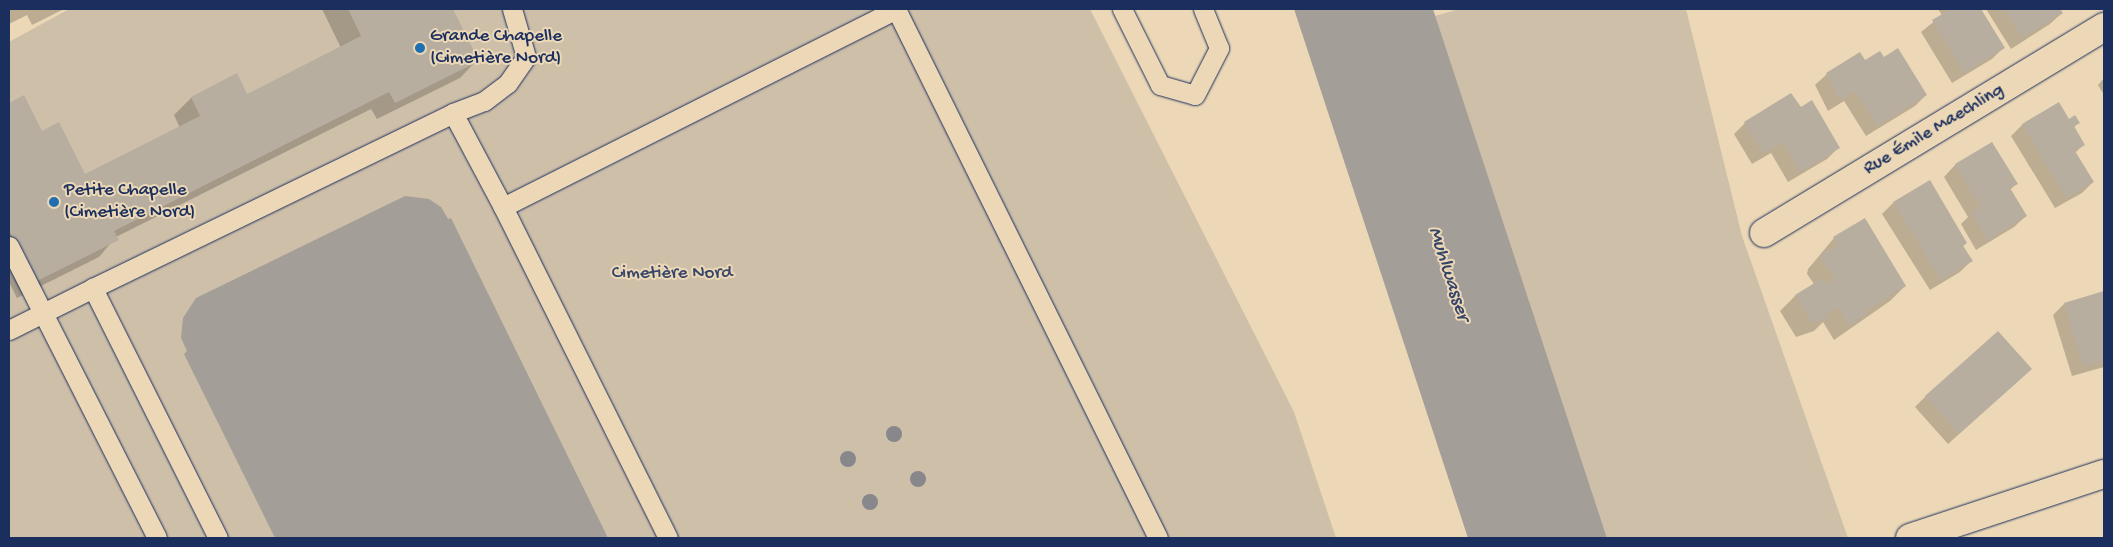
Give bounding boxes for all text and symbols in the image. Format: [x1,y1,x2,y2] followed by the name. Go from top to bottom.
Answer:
[430,26,562,70] place label: Grande Chapelle (Cimetière Nord)
[414,42,426,54] marker: Grande Chapelle (Cimetière Nord)
[1860,79,2008,181] street label: Rue Émile Maechling
[64,180,195,224] place label: Petite Chapelle (Cimetière Nord)
[48,196,60,208] marker: Petite Chapelle (Cimetière Nord)
[1422,224,1474,324] water label: Muhlwasser
[612,263,732,285] park label: Cimetière Nord

